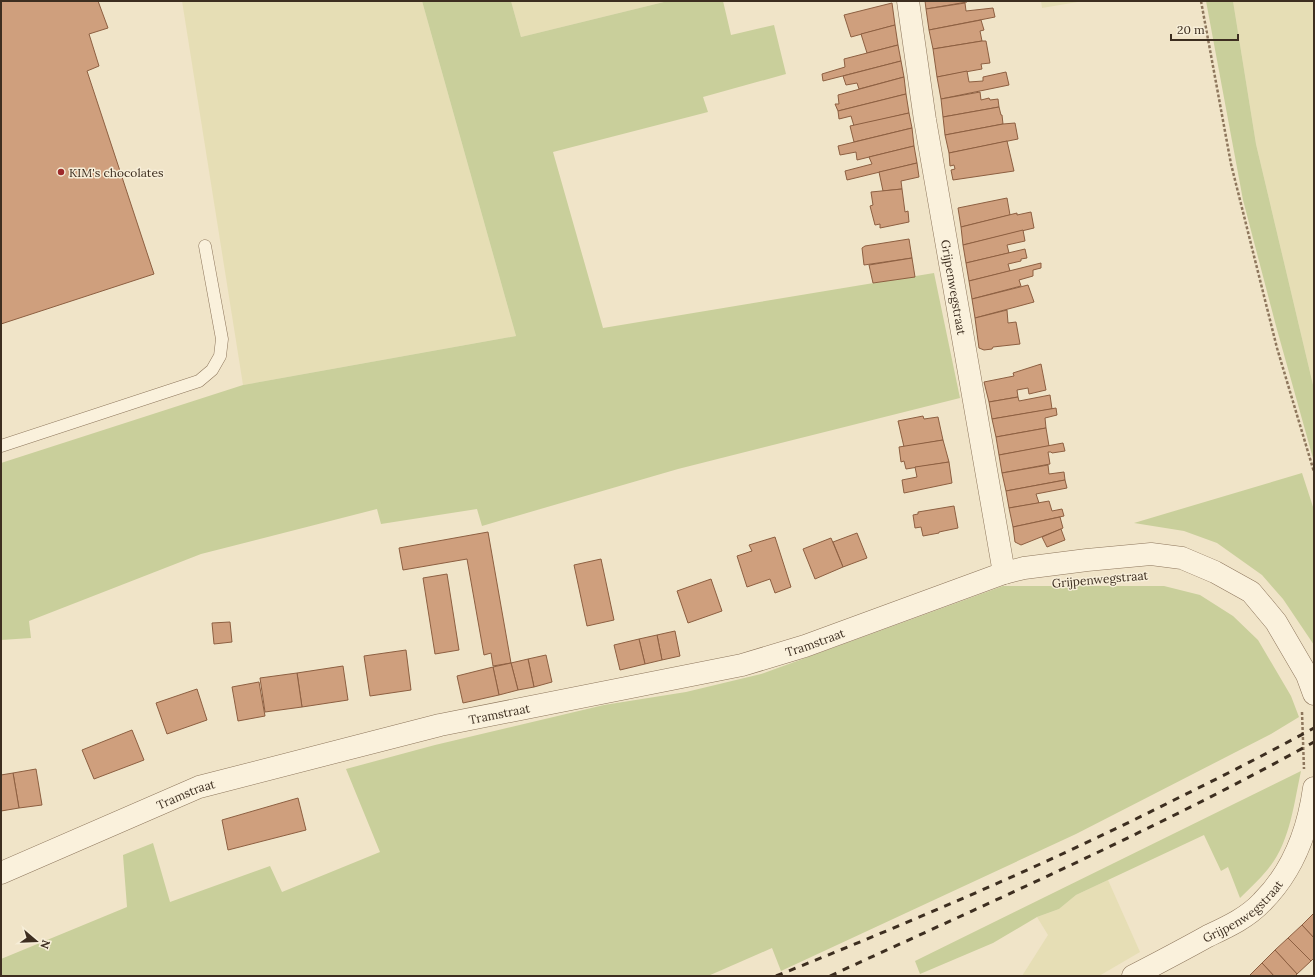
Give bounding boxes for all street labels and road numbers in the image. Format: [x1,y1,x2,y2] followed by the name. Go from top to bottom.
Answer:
[938,238,970,336] street label: Grijpenwegstraat
[1051,567,1149,591] street label: Grijpenwegstraat
[783,625,847,659] street label: Tramstraat
[467,700,531,727] street label: Tramstraat
[154,776,217,812] street label: Tramstraat
[1200,877,1286,945] street label: Grijpenwegstraat

